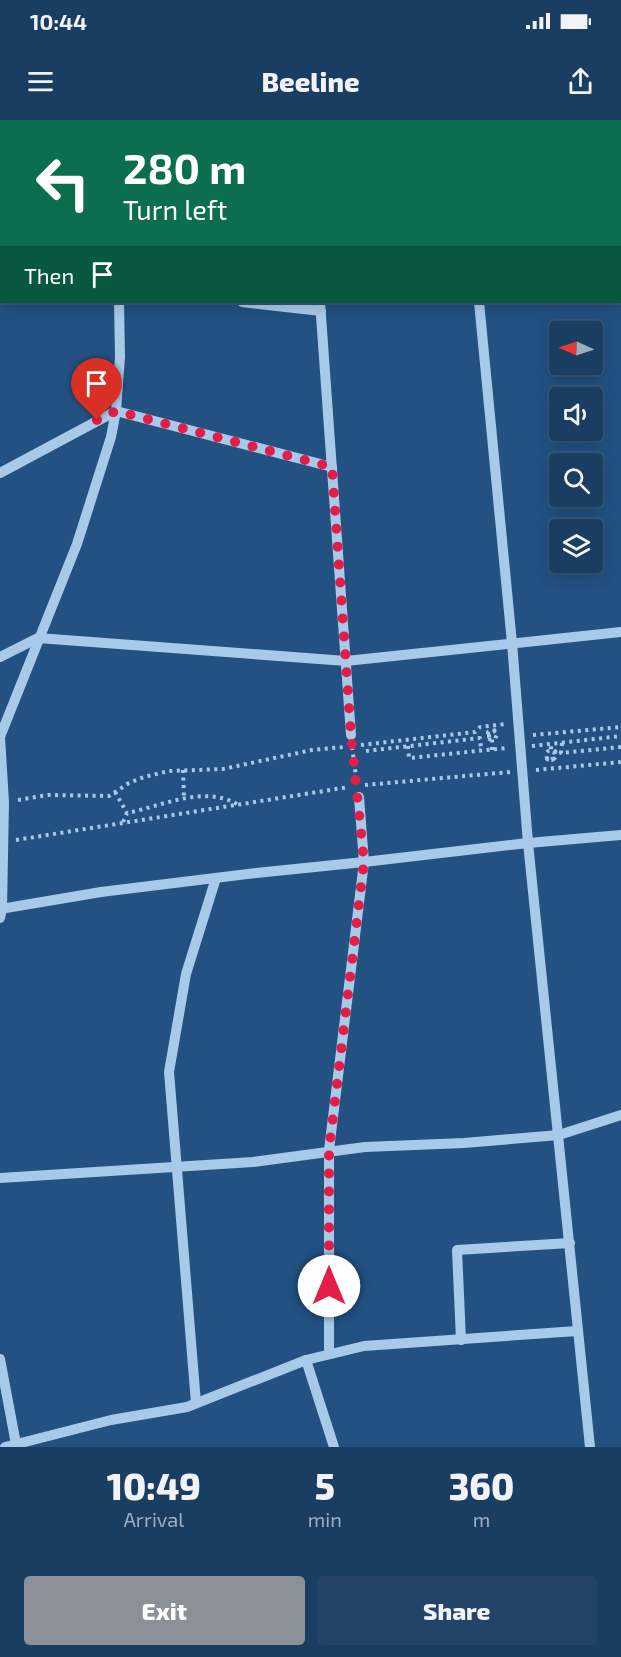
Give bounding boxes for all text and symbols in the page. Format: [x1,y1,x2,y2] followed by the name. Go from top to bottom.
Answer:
[30,8,87,34] text: 10:44
[24,65,57,98] icon: menu
[261,65,360,97] text: Beeline
[564,65,597,98] icon: share
[123,142,246,192] text: 280 m
[24,144,102,222] icon: left
[123,193,227,225] text: Turn left
[86,258,119,291] icon: arrive
[24,262,74,288] text: Then
[549,321,603,375] north arrow
[549,321,603,573] map controls
[71,358,122,420] pin
[80,367,113,400] icon: arrive
[549,387,603,441] button: sound
[549,453,603,507] button: search
[549,519,603,573] button: layers
[297,1254,361,1318] position arrow
[107,1464,201,1507] text: 10:49
[315,1464,335,1507] text: 5
[449,1464,514,1507] text: 360
[123,1507,184,1531] text: Arrival
[308,1507,342,1531] text: min
[473,1507,490,1531] text: m
[24,1576,305,1645] button: Exit
[317,1576,597,1645] button: Share

